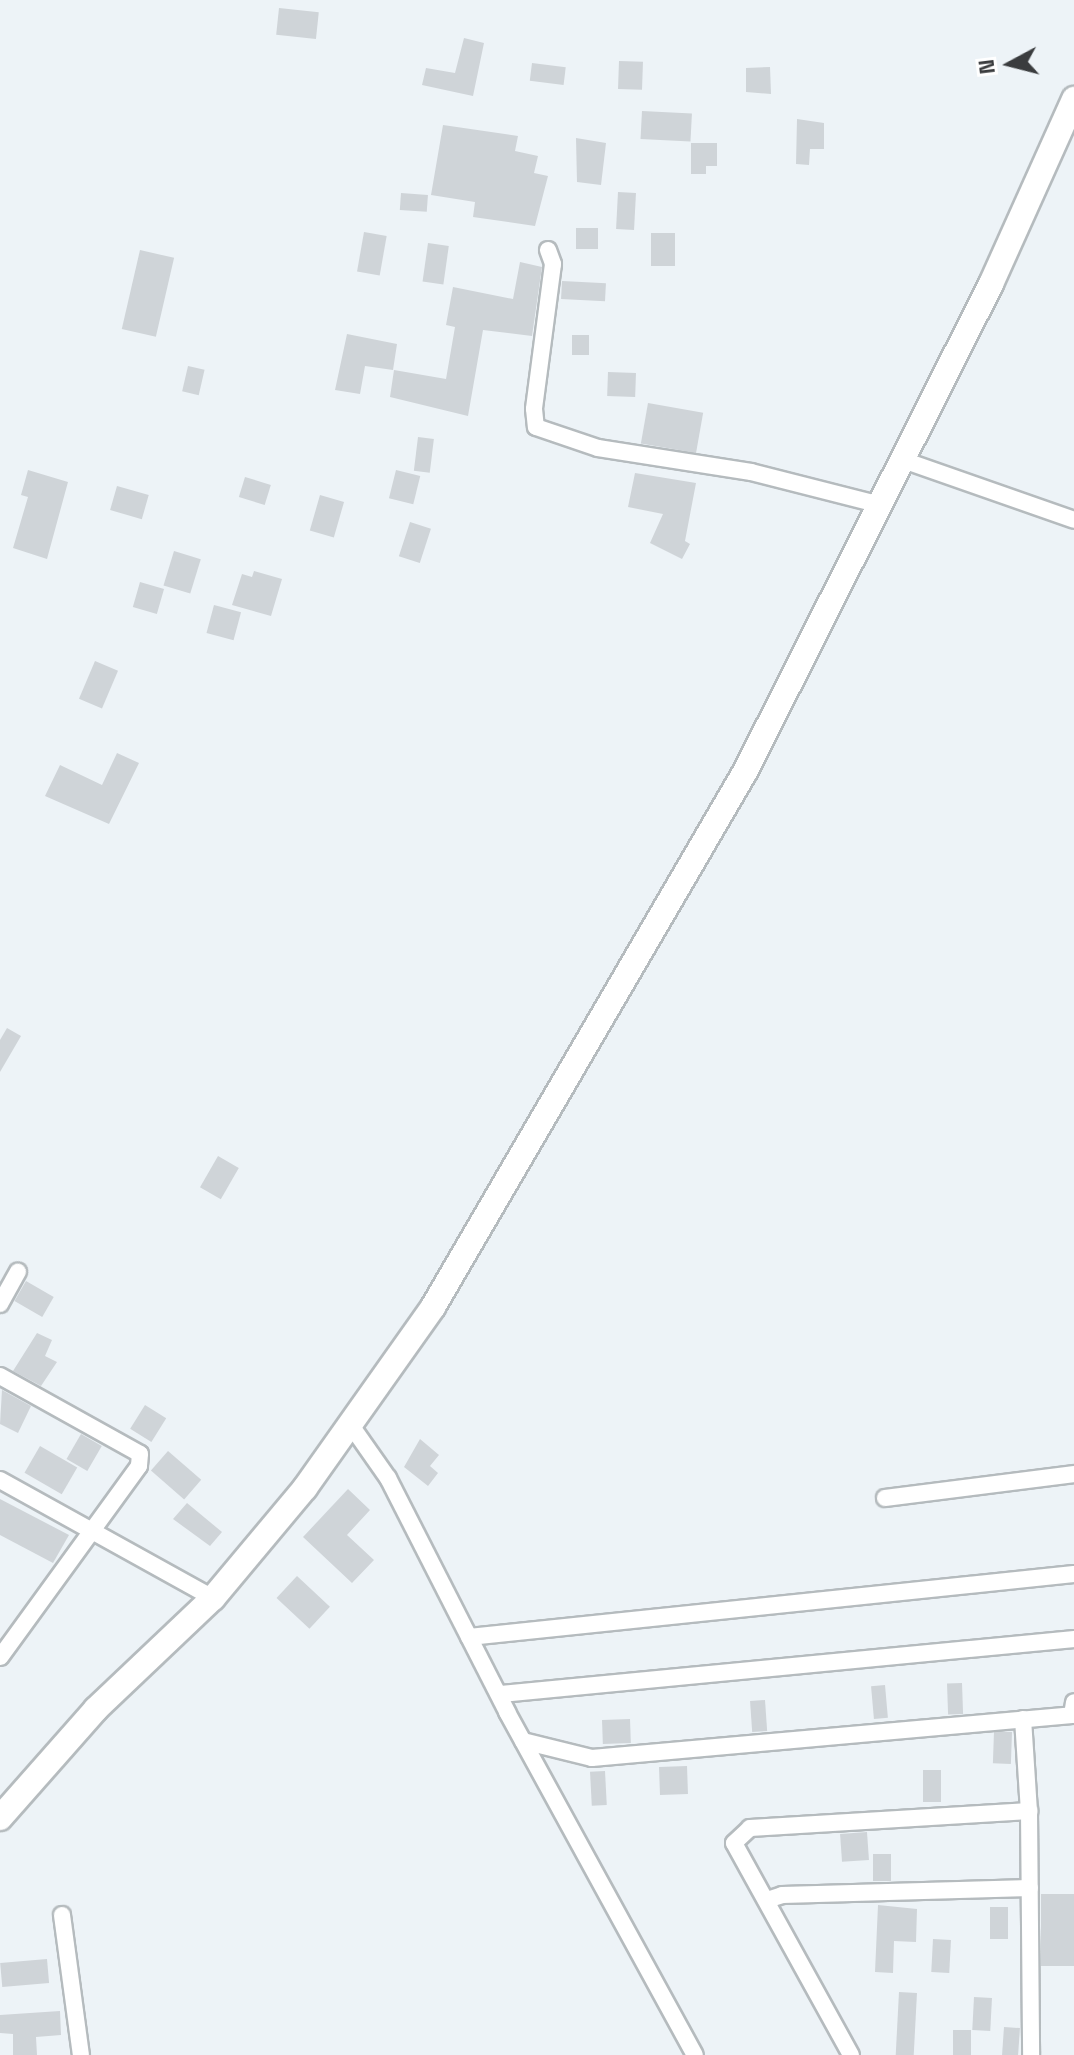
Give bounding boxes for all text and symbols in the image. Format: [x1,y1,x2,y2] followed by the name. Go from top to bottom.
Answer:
[970,24,1050,104] north arrow
[971,58,1001,76] text: N

